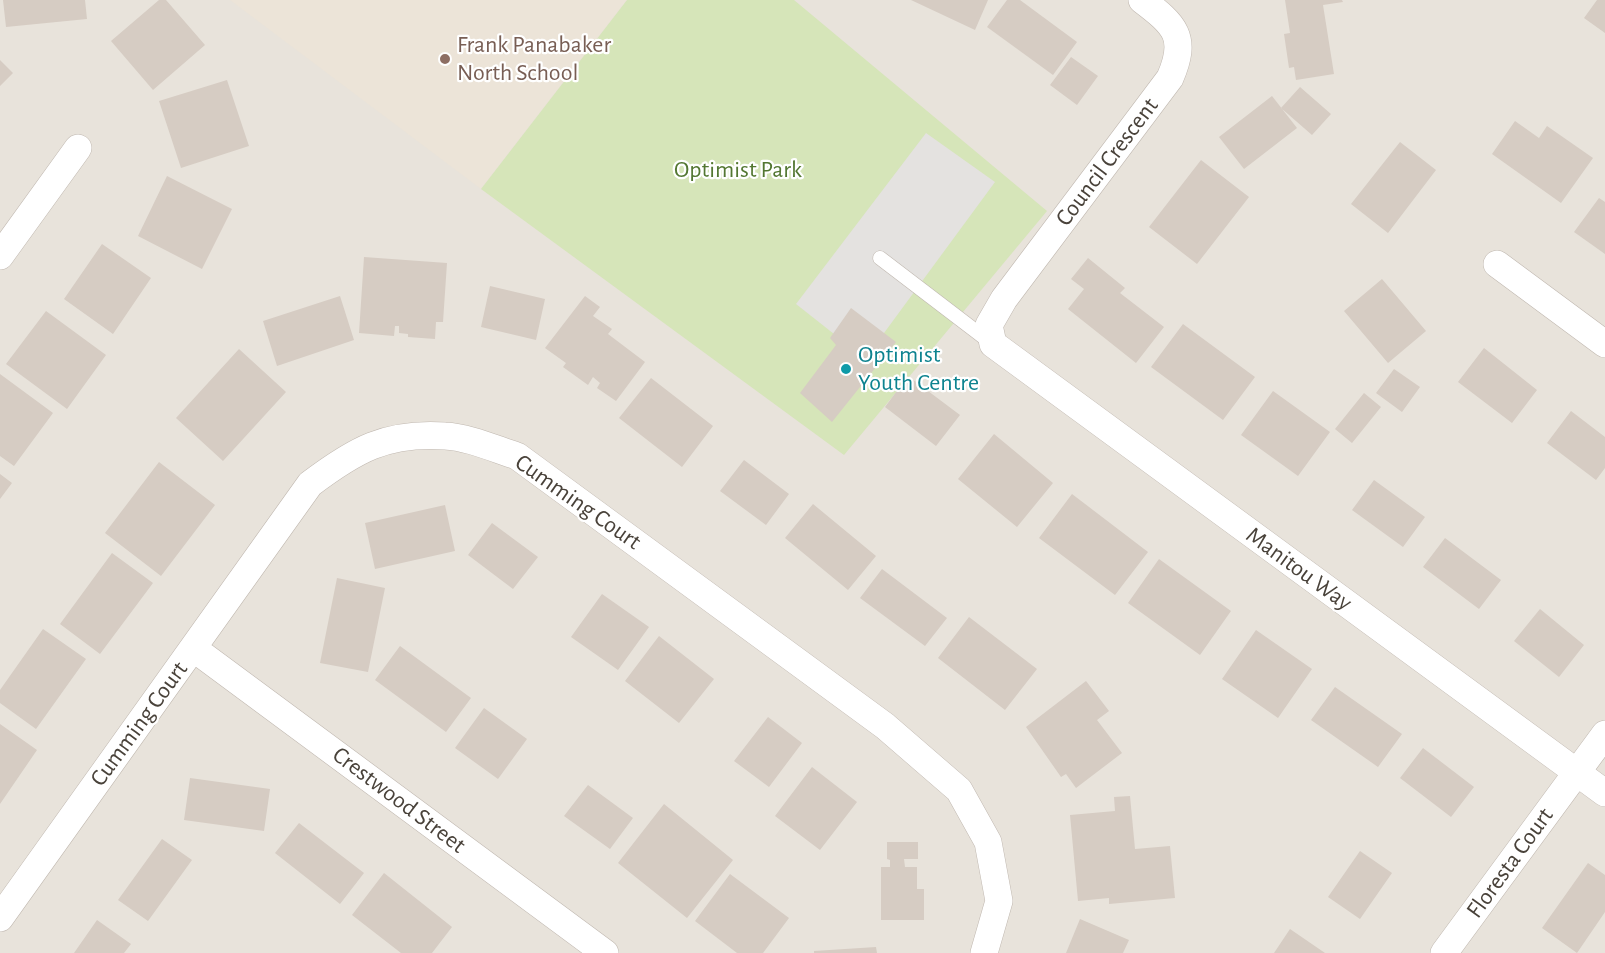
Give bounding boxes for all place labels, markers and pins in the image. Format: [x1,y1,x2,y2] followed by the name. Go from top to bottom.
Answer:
[457,31,611,87] place label: Frank Panabaker North School
[438,52,452,66] marker: Frank Panabaker North School
[858,341,979,397] place label: Optimist Youth Centre
[839,362,853,376] marker: Optimist Youth Centre

